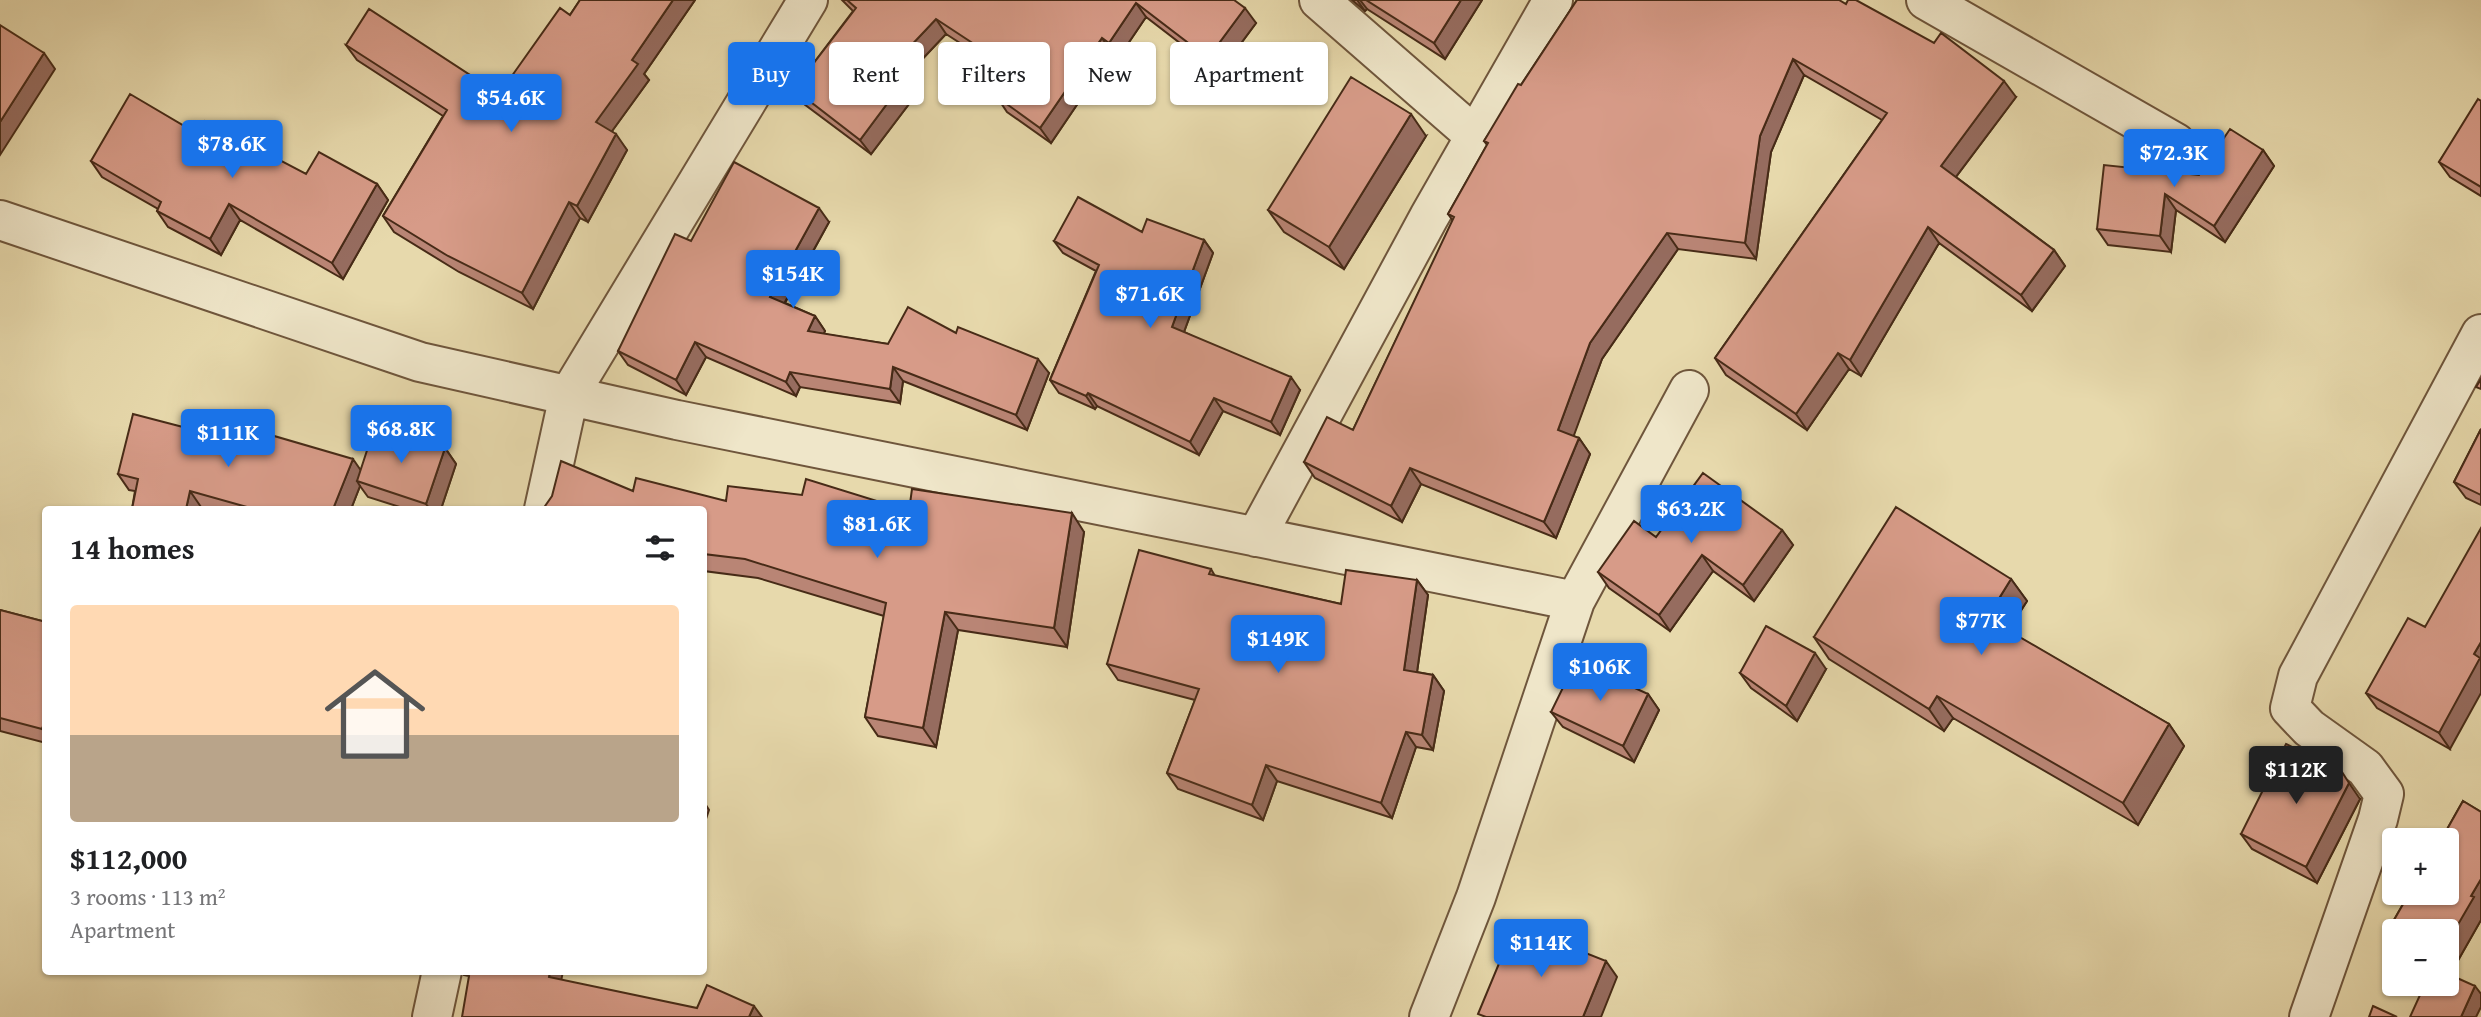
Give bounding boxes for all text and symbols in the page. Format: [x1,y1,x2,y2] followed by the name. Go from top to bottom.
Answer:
[728,42,815,105] chip: Buy
[829,42,924,105] chip: Rent
[938,42,1050,105] chip: Filters
[1064,42,1156,105] chip: New
[1170,42,1328,105] chip: Apartment
[454,74,568,134] pin: $54.6K
[477,80,545,113] text: $54.6K
[175,120,289,180] pin: $78.6K
[198,126,266,159] text: $78.6K
[2117,130,2231,189] pin: $72.3K
[2140,135,2208,168] text: $72.3K
[744,250,842,310] pin: $154K
[762,256,824,289] text: $154K
[1093,270,1207,330] pin: $71.6K
[1116,276,1184,309] text: $71.6K
[344,406,458,465] pin: $68.8K
[179,410,277,469] pin: $111K
[367,411,435,444] text: $68.8K
[197,415,259,448] text: $111K
[1634,486,1748,545] pin: $63.2K
[1657,491,1725,524] text: $63.2K
[820,500,934,560] pin: $81.6K
[843,506,911,539] text: $81.6K
[70,526,195,570] text: 14 homes
[641,529,679,567] icon: filters
[1940,598,2022,657] pin: $77K
[1956,603,2006,636] text: $77K
[1229,616,1327,675] pin: $149K
[1247,621,1309,654] text: $149K
[1551,644,1649,703] pin: $106K
[1569,649,1631,682] text: $106K
[312,651,438,777] icon: home
[2247,746,2345,806] pin: $112K
[2265,752,2327,785] text: $112K
[2382,828,2459,996] map controls
[2382,828,2459,905] button: +
[70,836,187,880] text: $112,000
[70,880,225,913] text: 3 rooms · 113 m²
[70,913,175,946] text: Apartment
[2382,919,2459,996] button: −
[1492,920,1590,979] pin: $114K
[1510,925,1572,958] text: $114K

